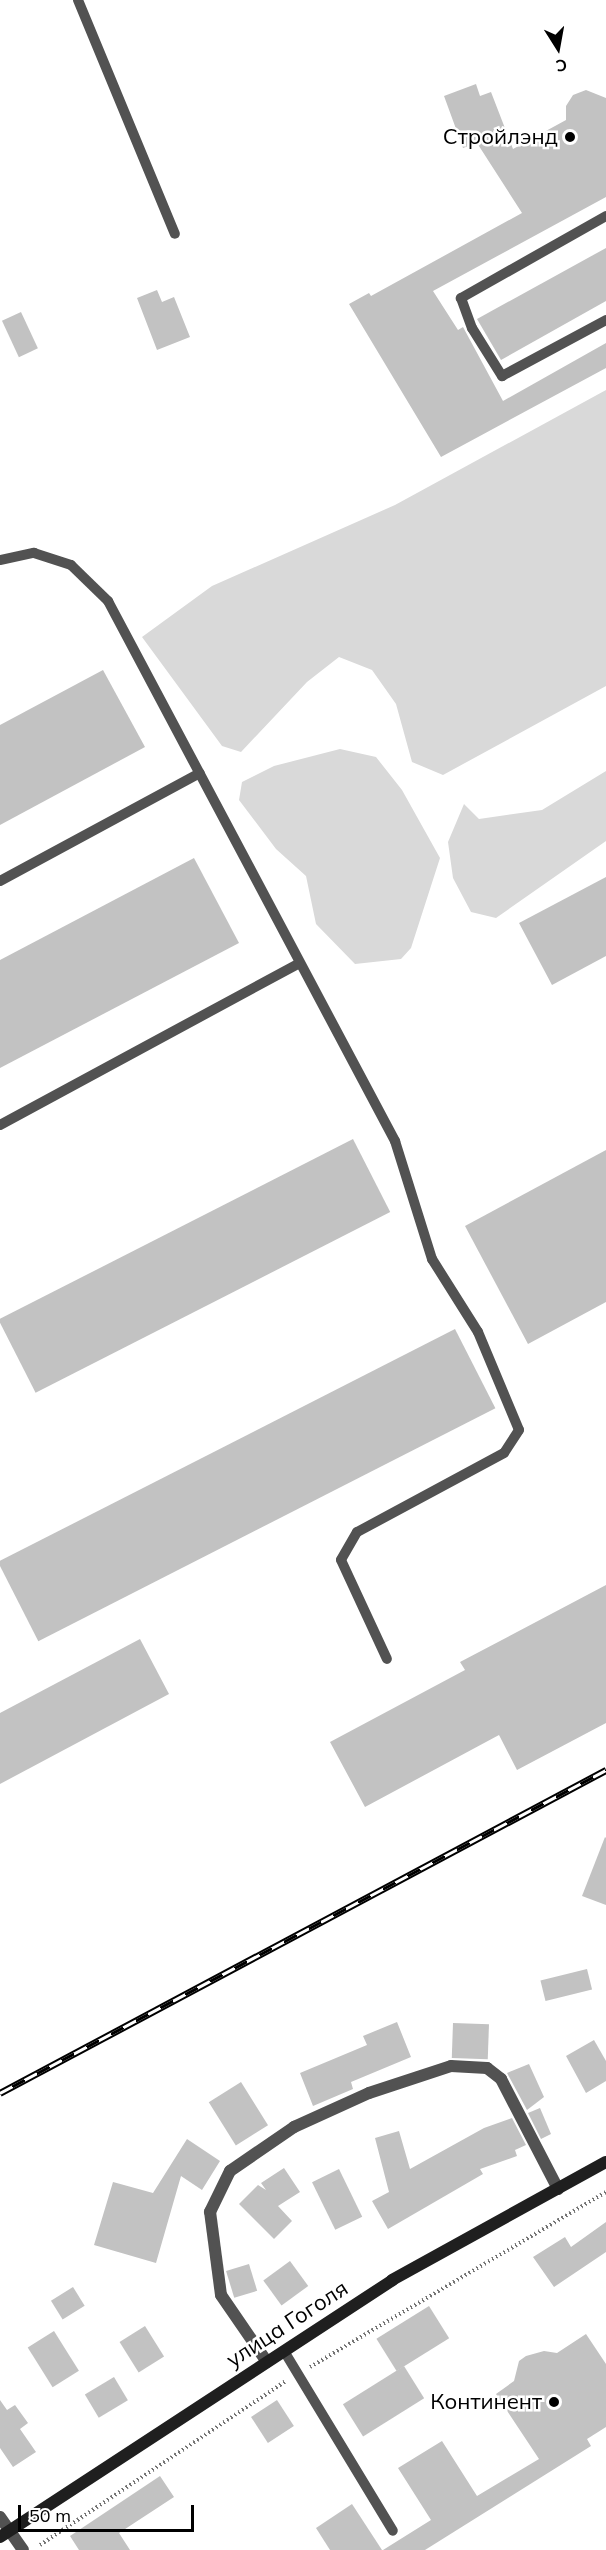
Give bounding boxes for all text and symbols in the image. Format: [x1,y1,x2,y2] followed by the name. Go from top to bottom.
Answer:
[528,18,588,78] north arrow
[554,55,569,77] text: С
[443,124,558,150] place label: Стройлэнд
[563,130,577,144] marker: Стройлэнд
[221,2275,353,2373] street label: улица Гоголя
[430,2389,542,2415] place label: Континент
[547,2395,561,2409] marker: Континент
[21,2493,196,2531] scale bar
[29,2504,71,2527] text: 50 m

